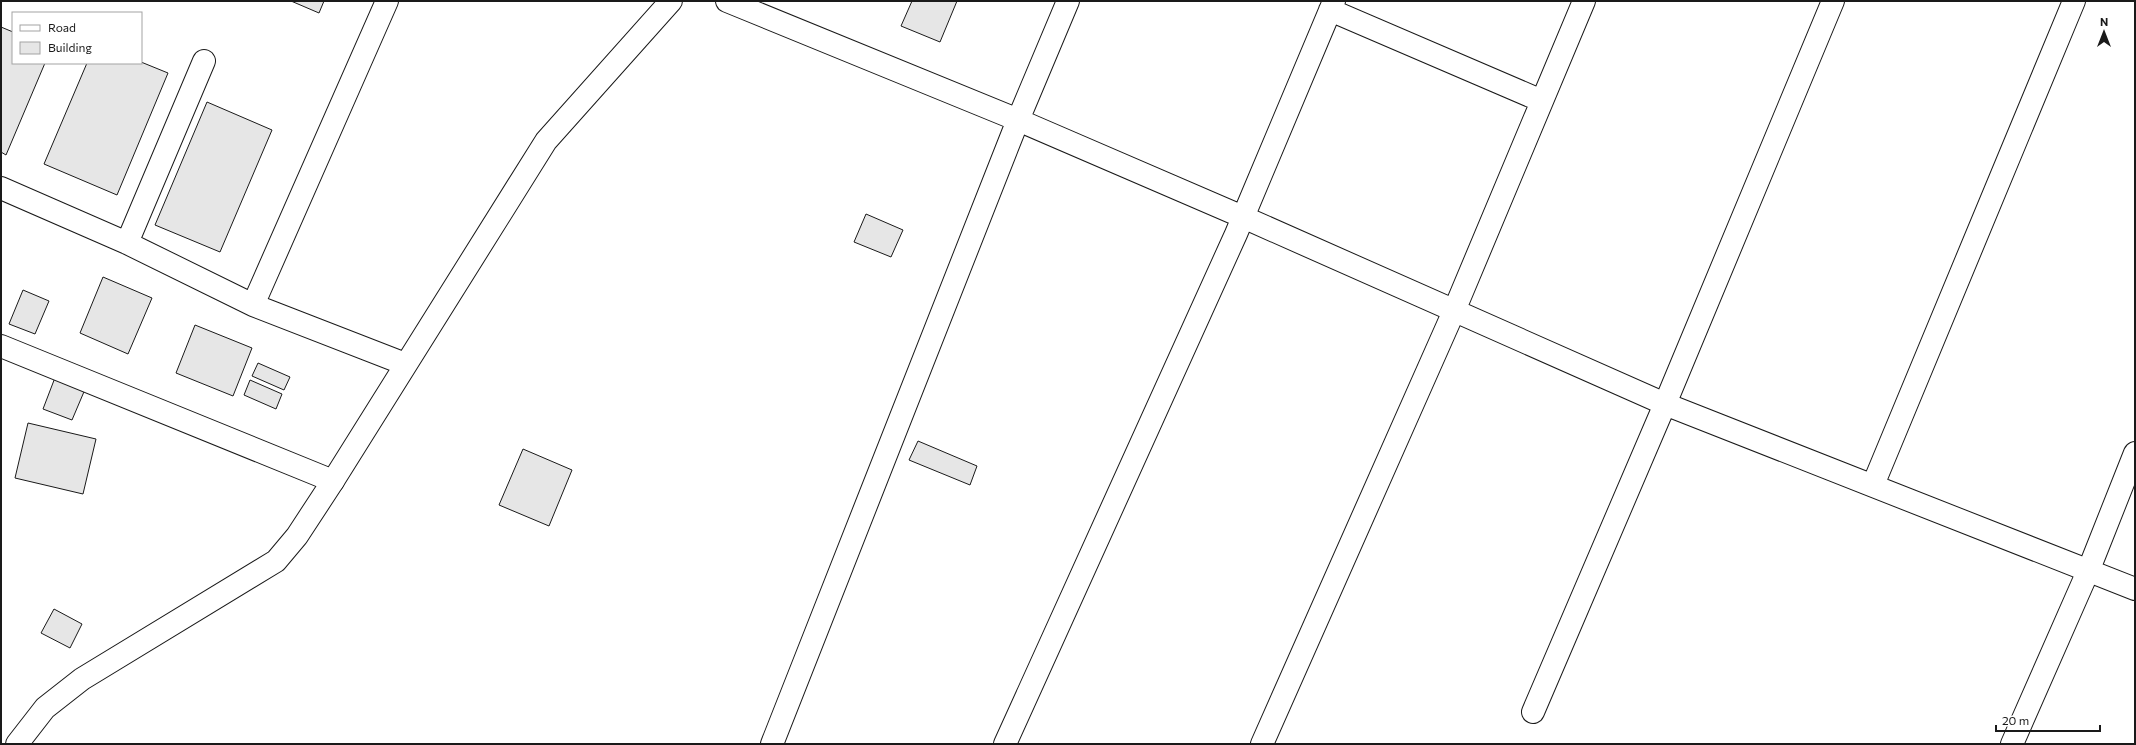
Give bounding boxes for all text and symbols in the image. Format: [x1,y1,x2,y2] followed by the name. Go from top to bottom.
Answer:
[12,12,142,64] legend
[2084,12,2124,52] north arrow
[2100,15,2108,28] text: N
[48,20,76,34] text: Road
[48,40,92,54] text: Building
[1996,707,2100,733] scale bar
[2002,713,2029,727] text: 20 m

